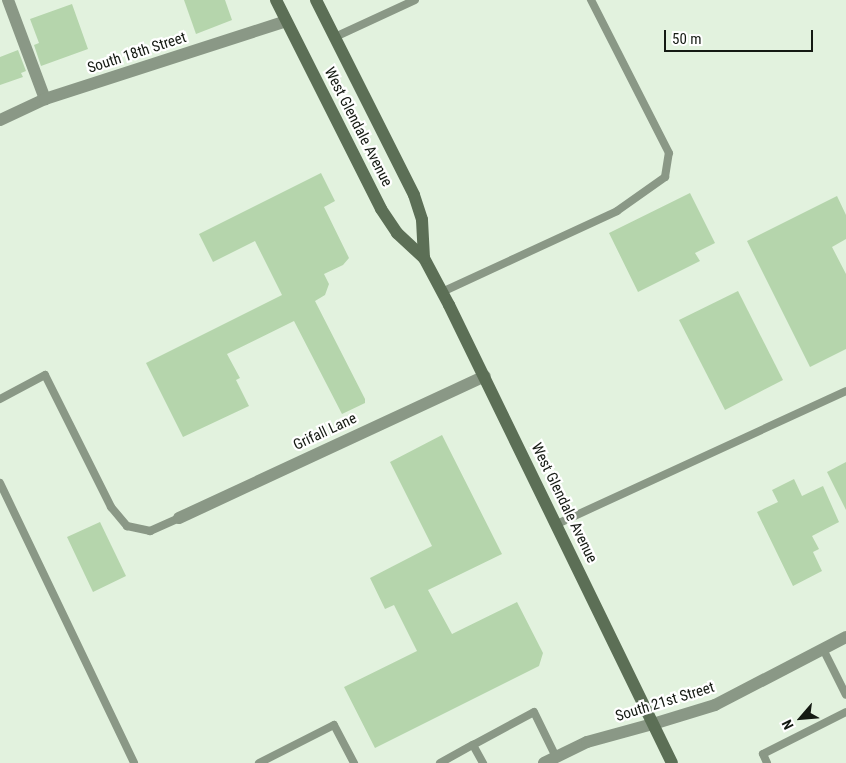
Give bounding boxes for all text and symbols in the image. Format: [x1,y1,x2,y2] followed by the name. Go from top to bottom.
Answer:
[666,20,815,52] scale bar
[85,29,189,77] street label: South 18th Street
[672,30,702,48] text: 50 m
[320,64,396,190] street label: West Glendale Avenue
[290,410,360,454] street label: Grifall Lane
[527,440,601,566] street label: West Glendale Avenue
[613,678,717,726] street label: South 21st Street
[776,693,826,743] north arrow
[779,717,797,732] text: N

